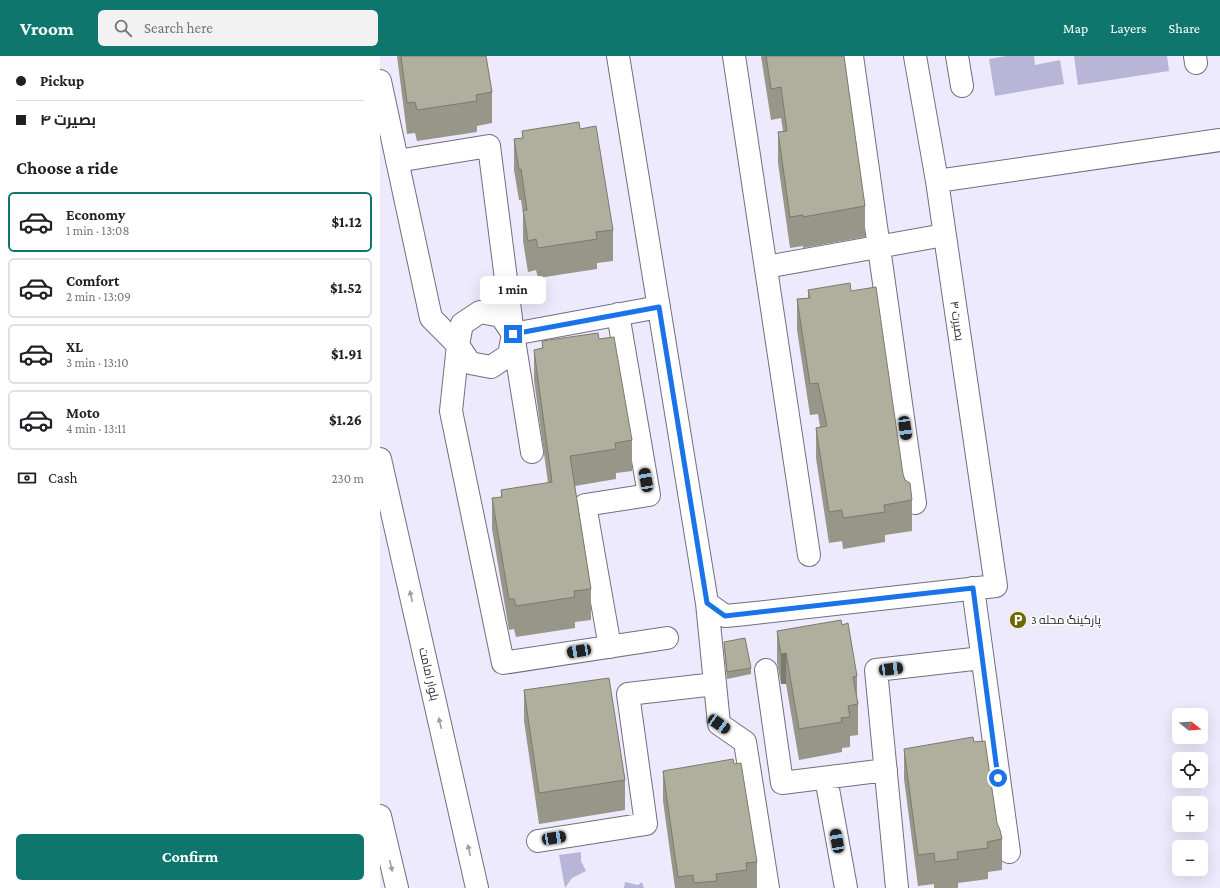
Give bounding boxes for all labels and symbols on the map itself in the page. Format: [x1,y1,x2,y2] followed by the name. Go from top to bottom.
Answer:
[480,276,546,304] callout: 1 min
[947,300,967,342] street label: بصیرت ۴
[504,325,522,343] route end
[897,415,913,441] car
[638,467,654,493] car
[408,590,414,603] one-way arrow
[1008,610,1028,630] parking icon: پارکینگ محله 3
[1031,613,1102,629] place label: پارکینگ محله 3
[566,643,592,659] car
[416,646,442,702] street label: بلوار امامت
[878,662,904,676] car
[1172,708,1208,744] north arrow
[706,712,732,736] car
[436,717,442,729] one-way arrow
[989,769,1007,787] route start
[829,828,845,854] car
[541,830,567,846] car
[465,844,471,856] one-way arrow
[389,859,395,872] one-way arrow

